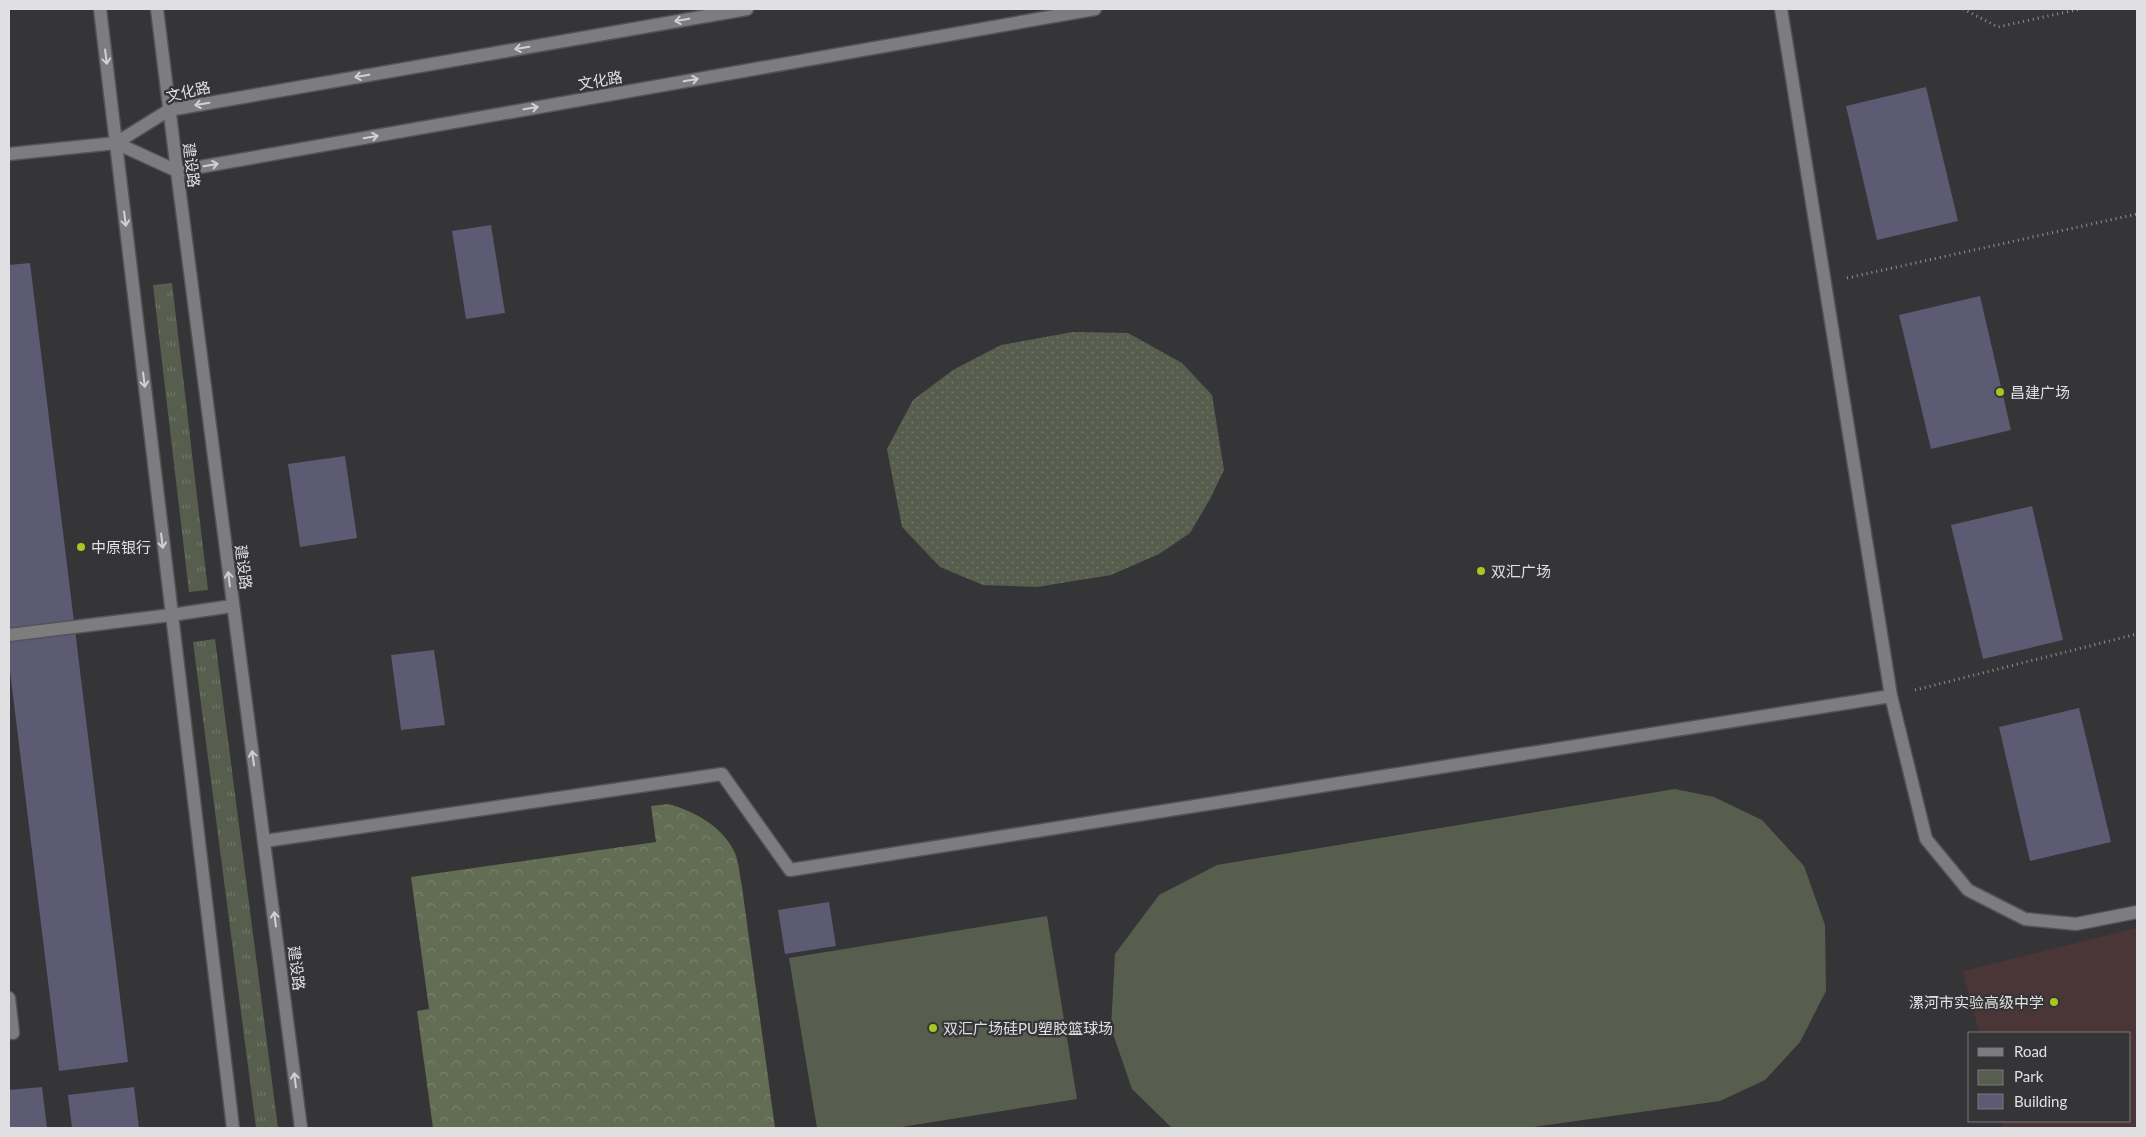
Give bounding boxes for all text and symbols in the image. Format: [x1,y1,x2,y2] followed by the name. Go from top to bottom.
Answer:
[674,16,690,26] one-way arrow
[514,44,530,54] one-way arrow
[101,49,111,65] one-way arrow
[576,67,624,93] street label: 文化路
[354,71,370,81] one-way arrow
[683,75,699,85] one-way arrow
[164,77,212,105] street label: 文化路
[194,99,210,109] one-way arrow
[523,103,539,113] one-way arrow
[363,131,379,141] one-way arrow
[180,142,204,188] street label: 建设路
[203,160,219,170] one-way arrow
[120,210,130,226] one-way arrow
[139,372,149,388] one-way arrow
[2010,383,2070,401] place label: 昌建广场
[1994,386,2006,398] marker: 昌建广场
[157,533,167,549] one-way arrow
[91,538,151,556] place label: 中原银行
[75,541,87,553] marker: 中原银行
[232,544,256,590] street label: 建设路
[1491,562,1551,580] place label: 双汇广场
[1475,565,1487,577] marker: 双汇广场
[224,572,234,588] one-way arrow
[248,750,258,766] one-way arrow
[270,911,280,927] one-way arrow
[285,945,309,991] street label: 建设路
[1909,993,2044,1011] place label: 漯河市实验高级中学
[2048,996,2060,1008] marker: 漯河市实验高级中学
[943,1019,1113,1037] place label: 双汇广场硅PU塑胶篮球场
[927,1022,939,1034] marker: 双汇广场硅PU塑胶篮球场
[1968,1032,2131,1122] legend
[2014,1042,2047,1060] text: Road
[2014,1067,2044,1085] text: Park
[290,1072,300,1088] one-way arrow
[2014,1092,2067,1110] text: Building

